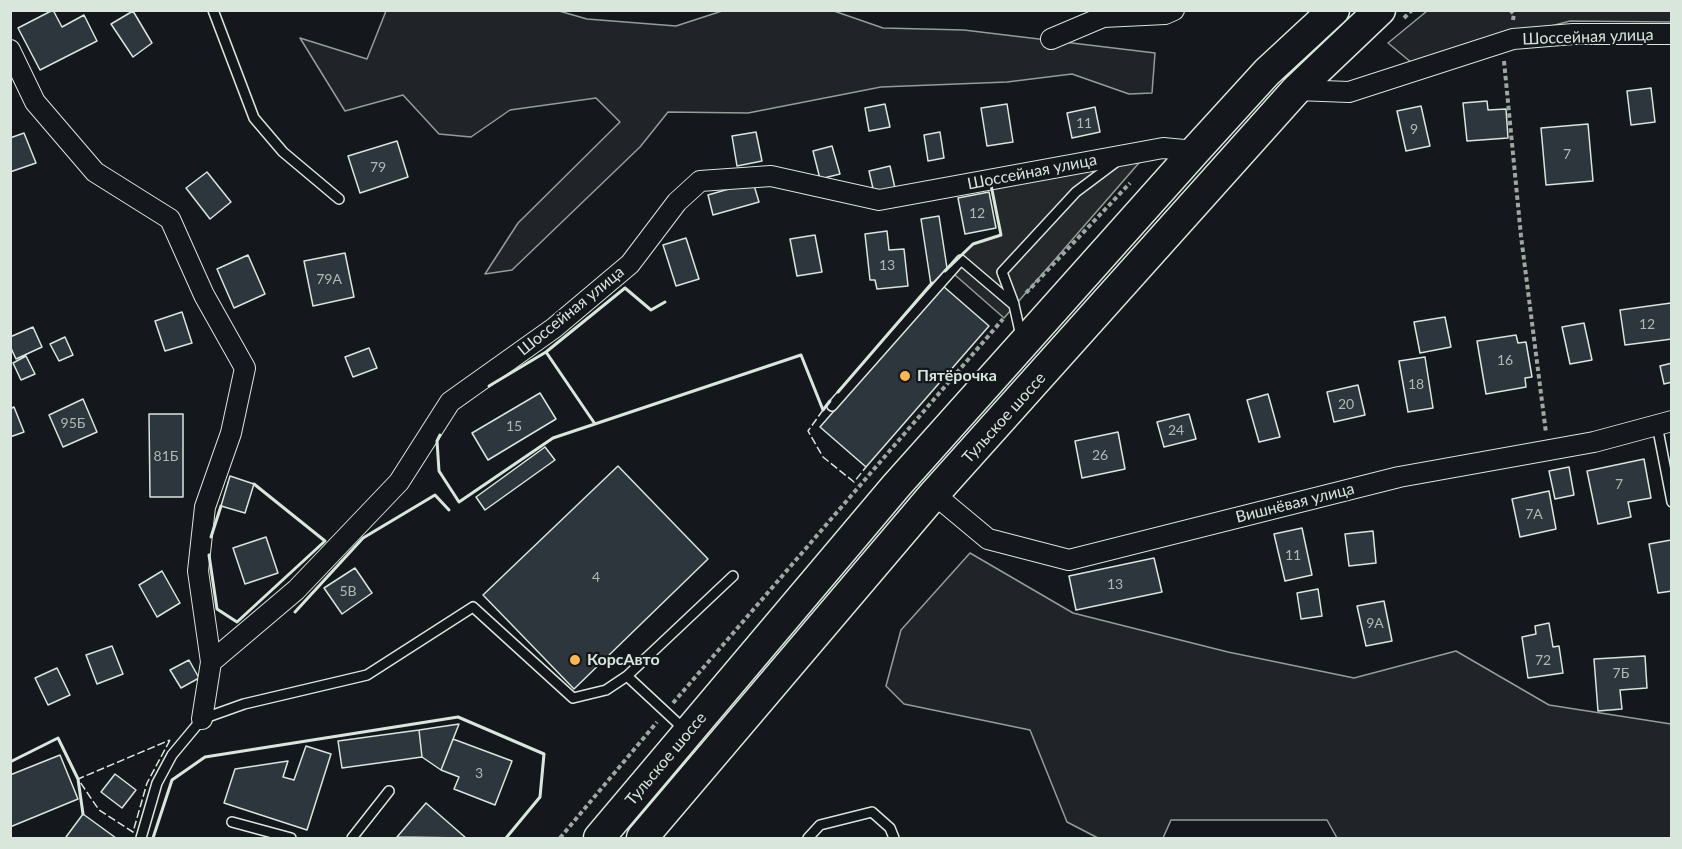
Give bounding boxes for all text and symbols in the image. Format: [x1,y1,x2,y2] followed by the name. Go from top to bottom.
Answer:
[1522,25,1654,49] street label: Шоссейная улица
[1076,115,1092,131] house number: 11
[1410,121,1418,137] house number: 9
[1563,146,1571,162] house number: 7
[966,150,1098,194] street label: Шоссейная улица
[370,159,386,175] house number: 79
[969,205,985,221] house number: 12
[879,257,895,273] house number: 13
[514,262,628,360] street label: Шоссейная улица
[316,271,342,287] house number: 79А
[1639,316,1655,332] house number: 12
[1497,352,1513,368] house number: 16
[917,366,997,386] place label: Пятёрочка
[898,369,912,383] marker: Пятёрочка
[958,369,1050,467] street label: Тульское шоссе
[1408,376,1424,392] house number: 18
[1338,396,1354,412] house number: 20
[61,415,85,431] house number: 95Б
[506,418,522,434] house number: 15
[1168,422,1184,438] house number: 24
[1092,447,1108,463] house number: 26
[154,448,178,464] house number: 81Б
[1615,476,1623,492] house number: 7
[1234,479,1356,527] street label: Вишнёвая улица
[1525,506,1543,522] house number: 7А
[1285,547,1301,563] house number: 11
[592,569,600,585] house number: 4
[1107,576,1123,592] house number: 13
[339,583,357,599] house number: 5В
[1366,615,1384,631] house number: 9А
[587,650,660,670] place label: КорсАвто
[1535,652,1551,668] house number: 72
[568,653,582,667] marker: КорсАвто
[1613,665,1629,681] house number: 7Б
[622,709,710,809] street label: Тульское шоссе
[475,765,483,781] house number: 3

